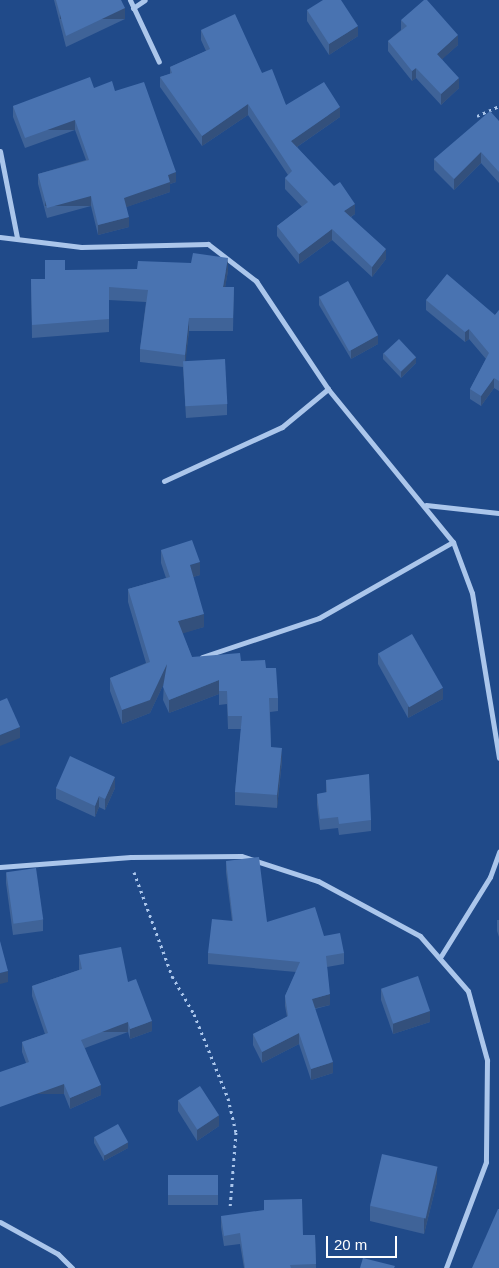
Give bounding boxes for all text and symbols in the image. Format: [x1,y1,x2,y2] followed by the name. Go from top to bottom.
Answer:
[329,1226,400,1258] scale bar
[334,1236,367,1253] text: 20 m

